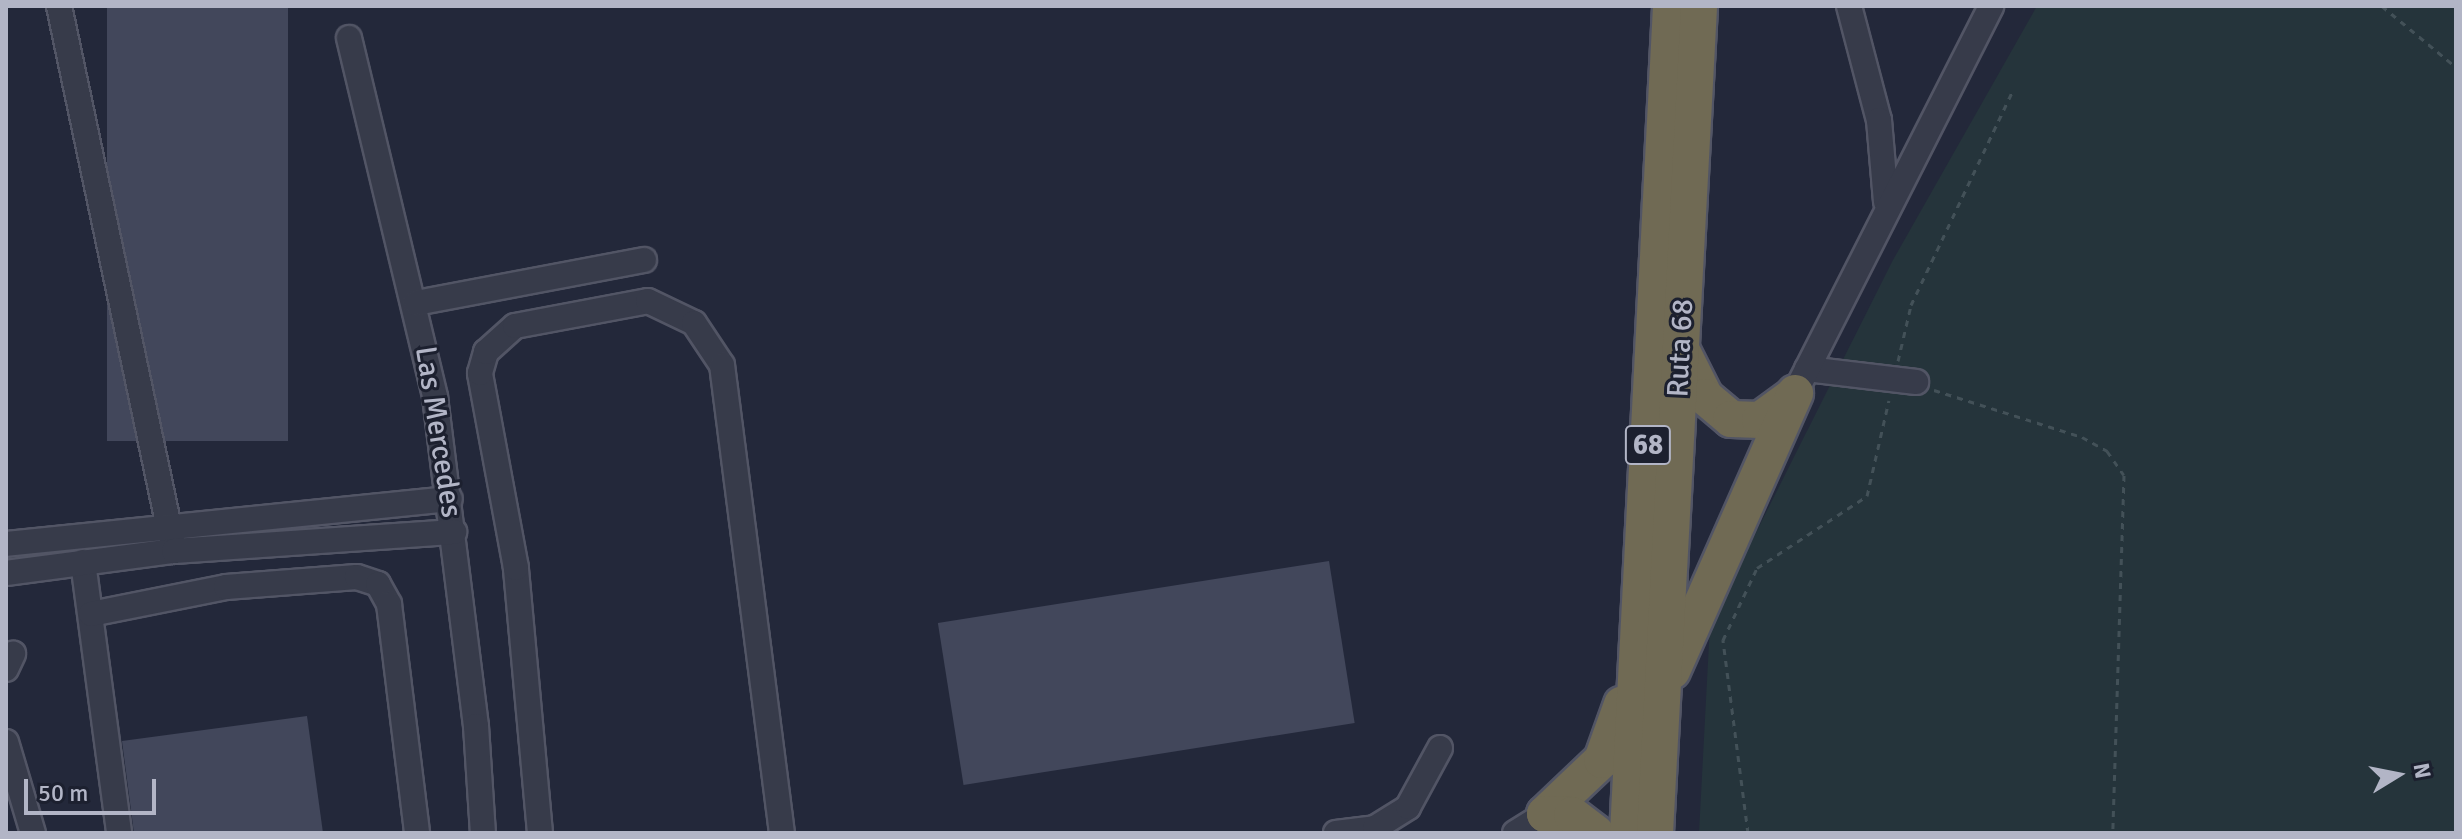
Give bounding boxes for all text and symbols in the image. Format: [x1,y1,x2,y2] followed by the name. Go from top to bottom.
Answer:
[1660,298,1702,398] street label: Ruta 68
[407,344,469,520] street label: Las Mercedes
[1624,421,1672,469] road number: 68
[2358,735,2438,815] north arrow
[2408,761,2437,781] text: N
[28,763,160,813] scale bar
[38,778,88,808] text: 50 m

